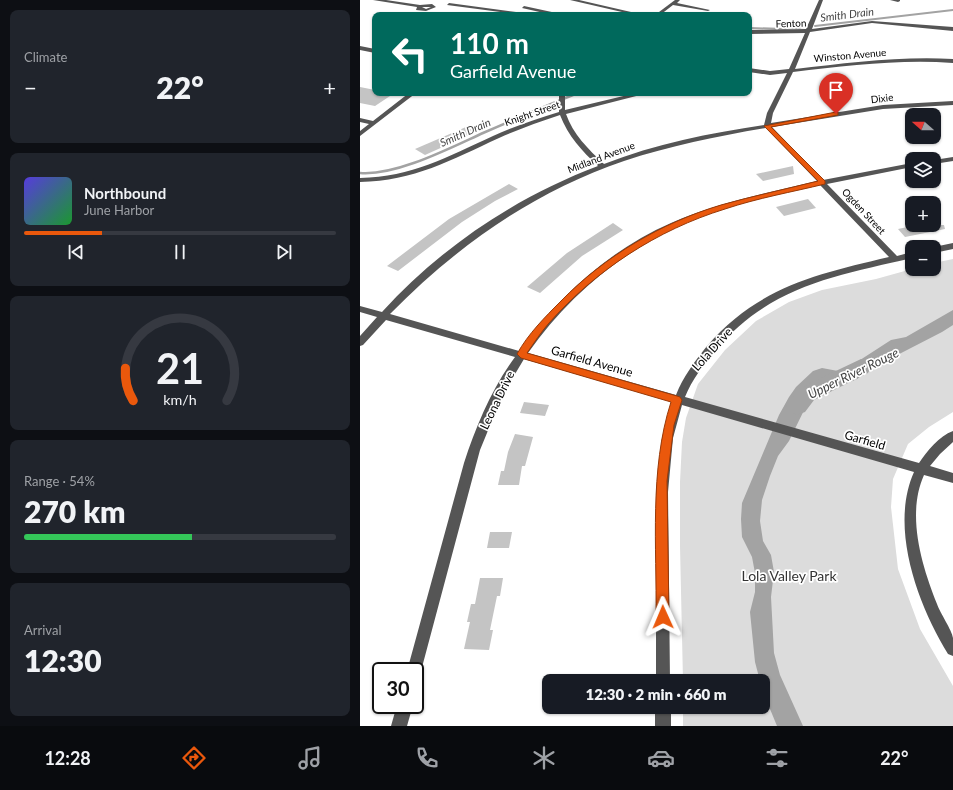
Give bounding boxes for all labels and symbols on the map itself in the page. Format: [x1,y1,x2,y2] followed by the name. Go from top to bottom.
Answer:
[819,4,875,24] water label: Smith Drain
[775,16,807,30] street label: Fenton
[813,46,887,64] street label: Winston Avenue
[819,73,853,114] pin
[870,91,894,105] street label: Dixie
[503,98,562,128] street label: Knight Street
[905,108,941,144] north arrow
[438,115,493,149] water label: Smith Drain
[566,139,636,175] street label: Midland Avenue
[840,186,889,237] street label: Ogden Street
[689,324,735,374] street label: Lola Drive
[549,342,635,380] street label: Garfield Avenue
[805,344,901,402] water label: Upper River Rouge
[476,368,518,432] street label: Leona Drive
[843,427,887,453] street label: Garfield
[742,567,837,584] park label: Lola Valley Park
[642,596,684,638] position arrow
[372,662,424,714] speed limit sign: 30

